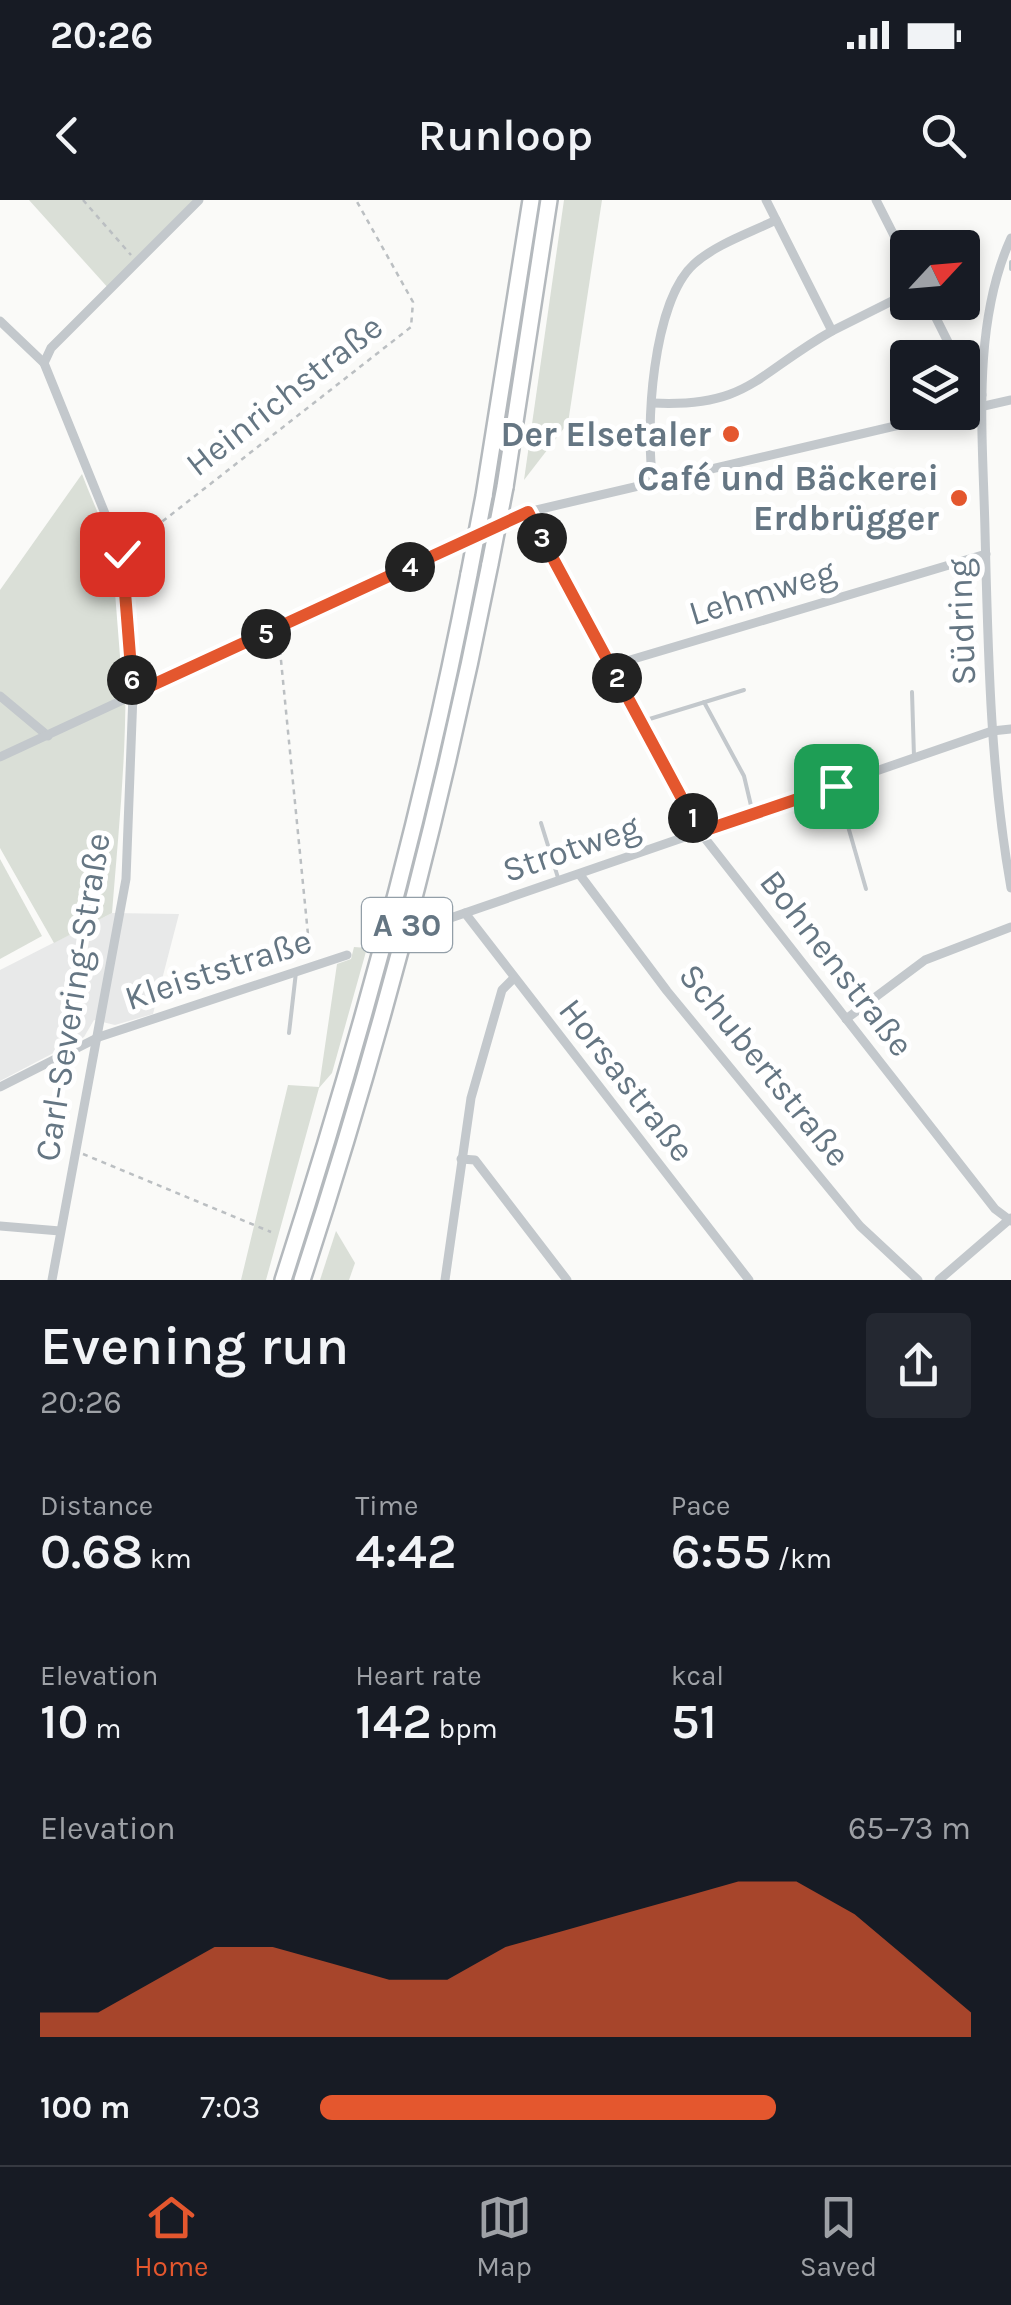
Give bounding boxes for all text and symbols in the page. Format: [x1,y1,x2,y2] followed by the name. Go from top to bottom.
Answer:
[50,13,153,58] text: 20:26
[40,108,95,163] icon: back
[916,108,971,163] icon: search
[418,109,593,161] text: Runloop
[890,230,980,320] north arrow
[890,230,980,430] map controls
[178,306,391,485] street label: Heinrichstraße
[890,340,980,430] button: layers
[500,414,711,455] place label: Der Elsetaler
[720,423,742,445] marker: Der Elsetaler
[637,458,939,540] place label: Café und Bäckerei Erdbrügger
[948,487,970,509] marker: Café und Bäckerei Erdbrügger
[80,512,165,597] pin
[517,513,567,563] pin: 3
[533,521,551,554] text: 3
[95,527,150,582] icon: check
[385,542,435,592] pin: 4
[402,550,418,583] text: 4
[684,551,841,634] street label: Lehmweg
[939,558,984,686] street label: Südring
[241,609,291,659] pin: 5
[258,617,274,650] text: 5
[592,653,642,703] pin: 2
[107,655,157,705] pin: 6
[609,661,625,694] text: 2
[124,663,141,696] text: 6
[794,744,879,829] pin
[809,759,864,814] icon: arrive
[668,793,718,843] pin: 1
[688,801,698,834] text: 1
[497,806,645,891] street label: Strotweg
[26,830,119,1164] street label: Carl-Severing-Straße
[751,862,922,1065] street label: Bohnenstraße
[362,898,452,952] road number: A 30
[120,920,317,1019] street label: Kleiststraße
[670,956,859,1175] street label: Schubertstraße
[550,991,703,1170] street label: Horsastraße
[866,1313,971,1418] button: share
[40,1314,349,1378] text: Evening run
[40,1384,122,1421] text: 20:26
[40,1489,153,1522] text: Distance
[355,1489,418,1522] text: Time
[671,1489,730,1522] text: Pace
[40,1522,143,1581] text: 0.68
[355,1522,457,1581] text: 4:42
[671,1522,771,1581] text: 6:55
[143,1542,192,1575] text: km
[771,1542,832,1575] text: /km
[40,1659,159,1692] text: Elevation
[355,1659,482,1692] text: Heart rate
[671,1659,724,1692] text: kcal
[40,1692,89,1751] text: 10
[355,1692,432,1751] text: 142
[671,1692,717,1751] text: 51
[89,1712,121,1745] text: m
[432,1712,498,1745] text: bpm
[40,1810,175,1847] text: Elevation
[848,1810,971,1847] text: 65–73 m
[40,2089,130,2126] text: 100 m
[200,2089,260,2126] text: 7:03
[134,2190,209,2283] tab: Home
[476,2190,532,2283] tab: Map
[800,2190,877,2283] tab: Saved

